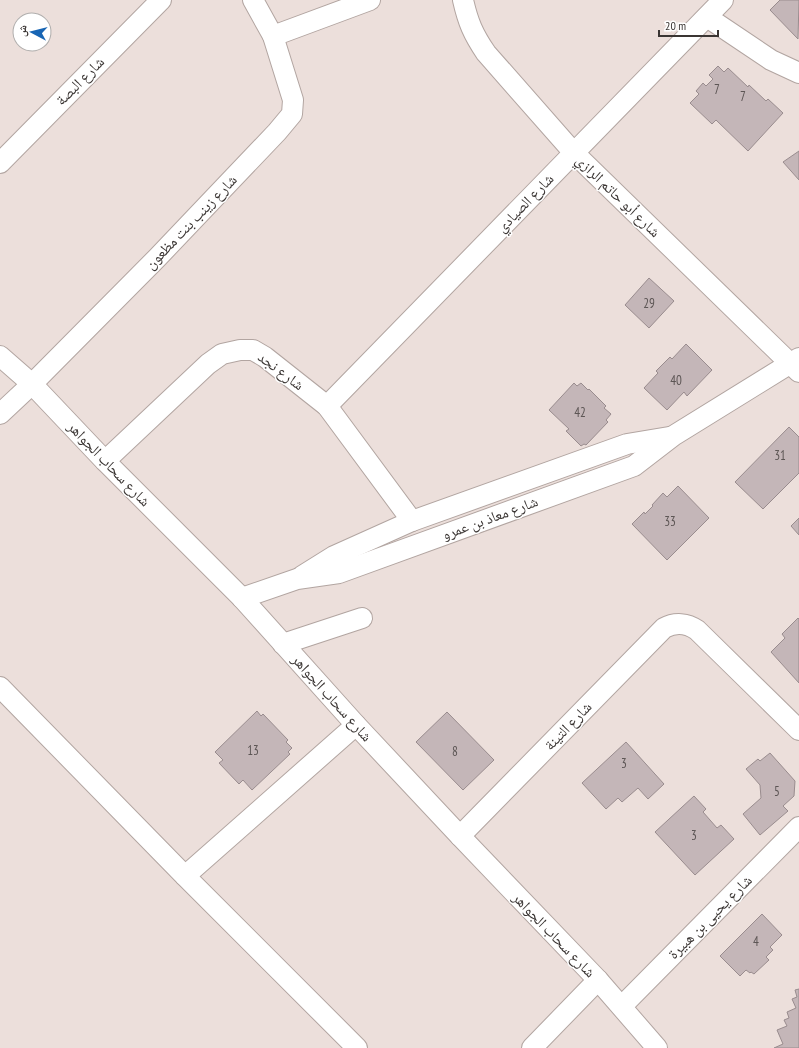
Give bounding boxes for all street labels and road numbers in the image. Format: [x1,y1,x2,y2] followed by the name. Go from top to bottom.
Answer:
[51,52,109,110] street label: شارع البصة
[570,150,665,243] street label: شارع أبو حاتم الرازي
[492,169,560,238] street label: شارع الصيادي
[140,170,242,274] street label: شارع زينب بنت مظعون
[254,347,308,395] street label: شارع نجد
[63,416,155,511] street label: شارع سحاب الجواهر
[439,491,541,545] street label: شارع معاذ بن عمرو
[287,649,377,746] street label: شارع سحاب الجواهر
[540,697,596,755] street label: شارع التينة
[664,870,757,963] street label: شارع يحيى بن هبيرة
[508,887,600,982] street label: شارع سحاب الجواهر

